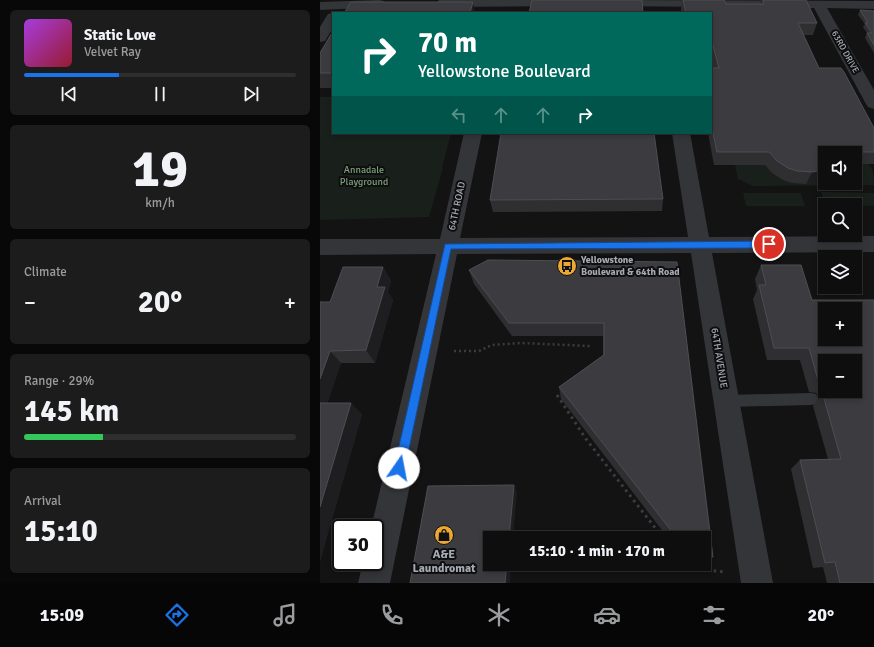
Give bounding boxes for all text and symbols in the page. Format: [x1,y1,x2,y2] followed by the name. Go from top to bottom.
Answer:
[84,26,156,44] text: Static Love
[418,26,477,60] text: 70 m
[352,28,404,80] icon: right
[829,29,861,75] street label: 63RD DRIVE
[84,44,141,60] text: Velvet Ray
[418,60,591,82] text: Yellowstone Boulevard
[58,83,80,105] icon: previous
[149,83,171,105] icon: pause
[240,83,262,105] icon: next
[448,104,470,126] icon: left
[490,104,512,126] icon: ahead
[532,104,554,126] icon: ahead
[574,104,596,126] icon: right
[132,137,188,201] text: 19
[818,146,862,398] map controls
[818,146,862,190] button: sound
[340,164,388,188] park label: Annadale Playground
[446,181,468,231] street label: 64TH ROAD
[145,195,175,211] text: km/h
[818,198,862,242] button: search
[752,227,786,261] pin
[758,233,780,255] icon: arrive
[818,250,862,294] button: layers
[580,254,680,278] place label: Yellowstone Boulevard & 64th Road
[556,255,578,277] bus stop icon: Yellowstone Boulevard & 64th Road
[24,264,67,280] text: Climate
[138,284,182,321] text: 20°
[24,289,36,316] text: −
[284,289,296,316] text: +
[818,302,862,346] button: +
[708,327,730,389] street label: 64TH AVENUE
[818,354,862,398] button: −
[24,373,94,389] text: Range · 29%
[24,393,119,430] text: 145 km
[378,447,420,489] position arrow
[24,493,61,509] text: Arrival
[24,513,98,550] text: 15:10
[332,519,384,571] speed limit sign: 30
[433,524,455,546] shop icon: A&E Laundromat
[529,542,665,560] text: 15:10 · 1 min · 170 m
[412,547,476,576] place label: A&E Laundromat
[163,601,191,629] icon: directions
[271,601,299,629] icon: music
[378,601,406,629] icon: phone
[485,601,513,629] icon: climate
[593,601,621,629] icon: car
[700,601,728,629] icon: filters
[40,604,84,626] text: 15:09
[808,604,834,626] text: 20°

